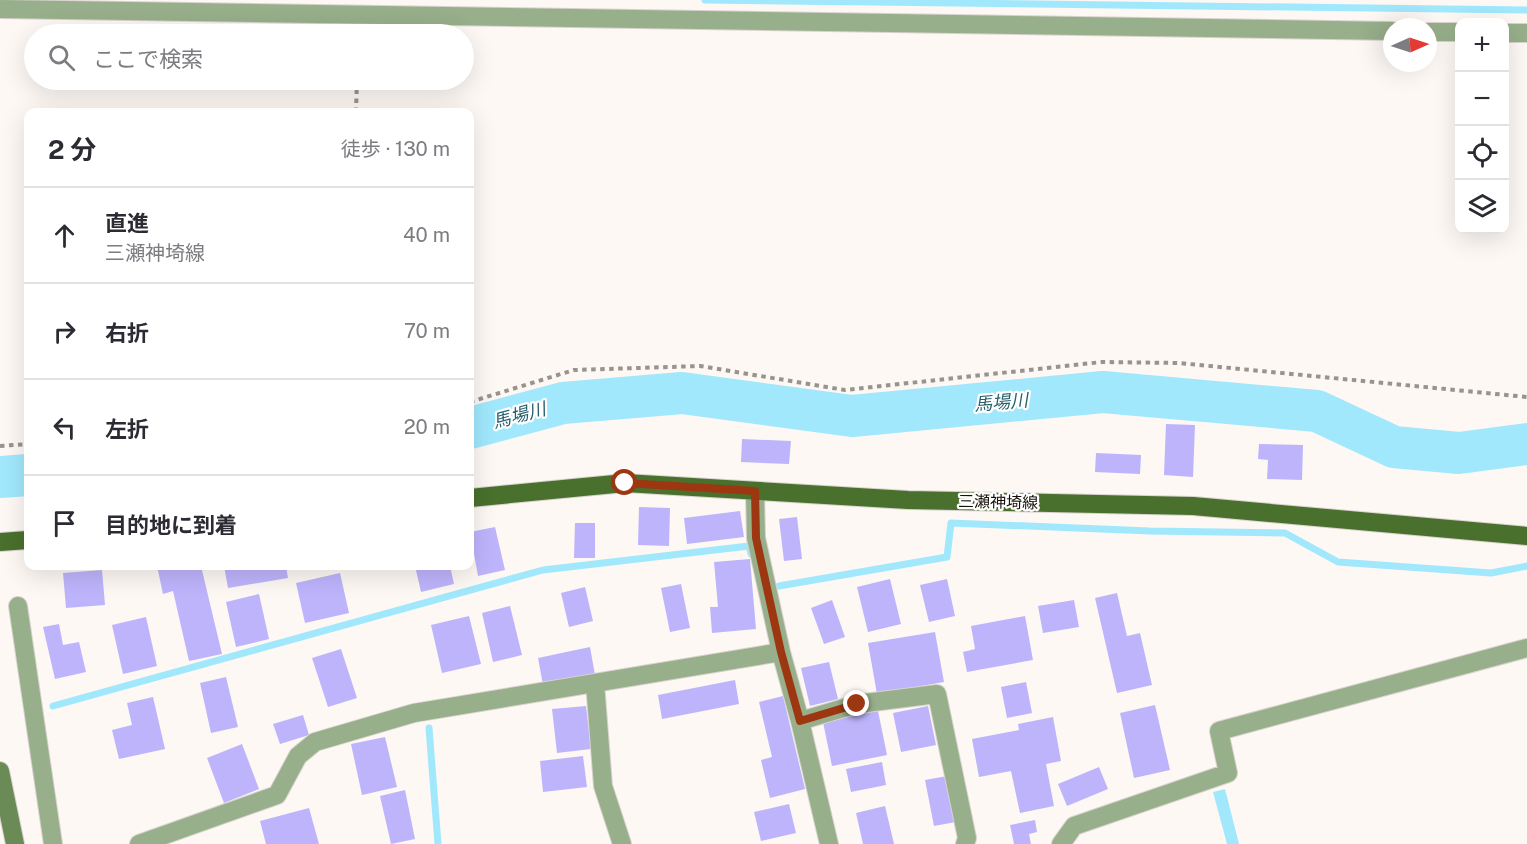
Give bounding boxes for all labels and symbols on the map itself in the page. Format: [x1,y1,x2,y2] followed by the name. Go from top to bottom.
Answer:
[1383,18,1437,72] north arrow
[973,389,1031,415] water label: 馬場川
[490,397,550,432] water label: 馬場川
[611,469,637,495] route start
[958,492,1038,512] street label: 三瀬神埼線
[843,690,869,716] route end

